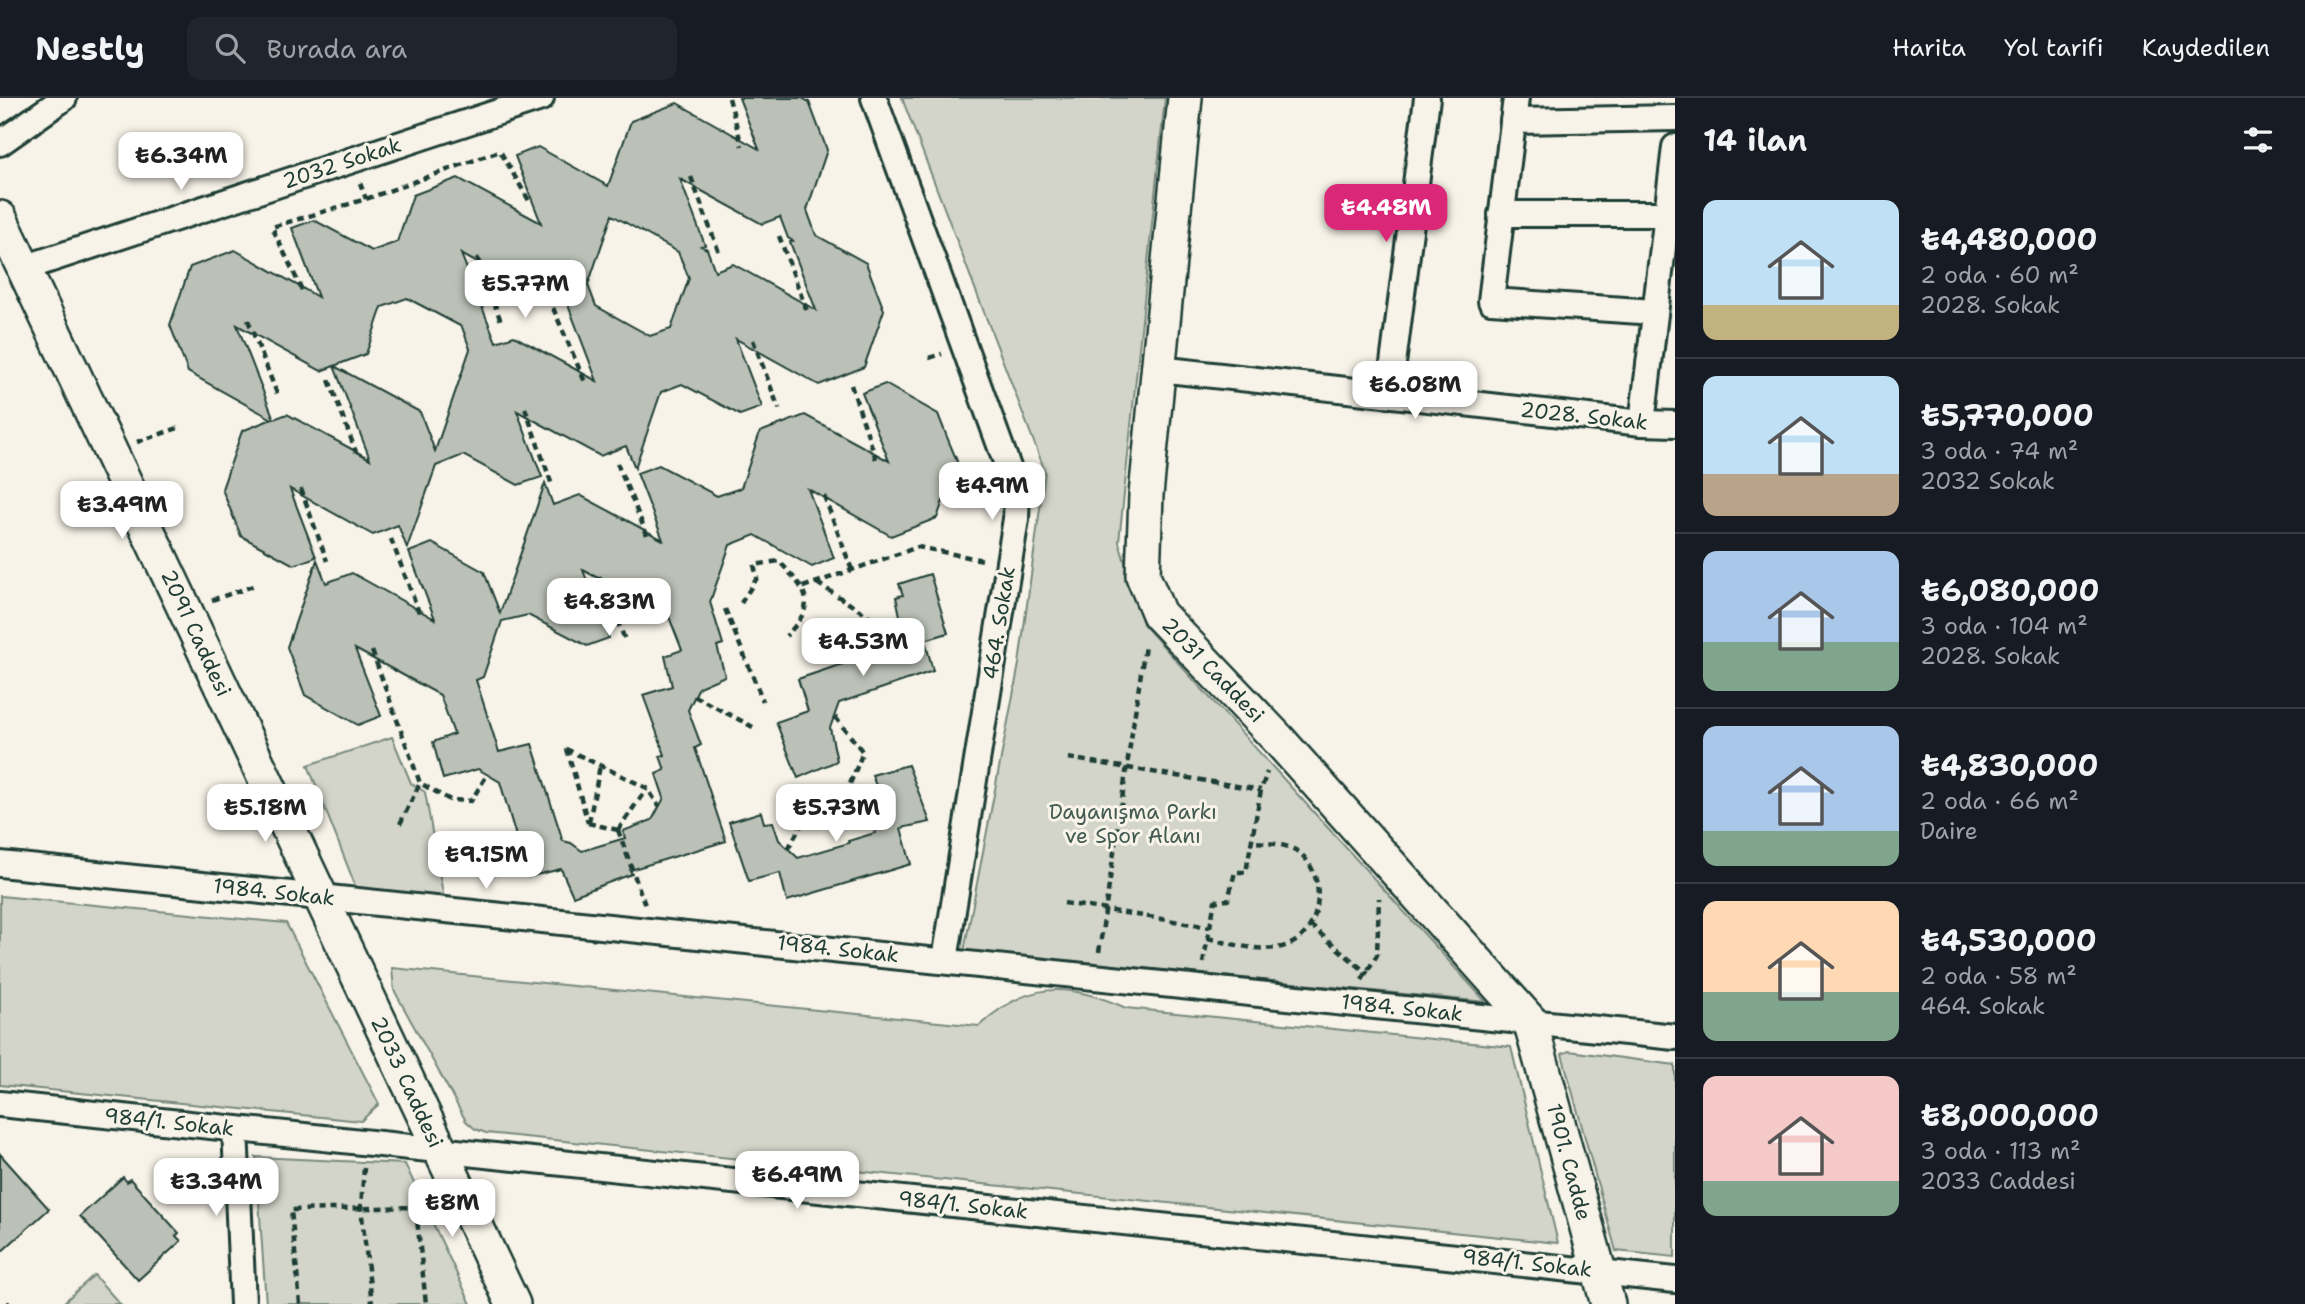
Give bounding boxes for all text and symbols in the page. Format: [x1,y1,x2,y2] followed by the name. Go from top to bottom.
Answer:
[187,17,677,80] search box
[35,26,145,71] text: Nestly
[211,29,249,67] icon: search
[267,31,407,66] text: Burada ara
[1892,32,1966,64] text: Harita
[2004,32,2104,64] text: Yol tarifi
[2142,32,2270,64] text: Kaydedilen
[1703,120,1807,161] text: 14 ilan
[2239,121,2277,159] icon: filters
[279,131,405,195] street label: 2032 Sokak
[124,132,238,192] pin: ₺6.34M
[134,140,228,170] text: ₺6.34M
[1329,184,1443,244] pin: ₺4.48M
[1340,192,1432,222] text: ₺4.48M
[1920,219,2098,260] text: ₺4,480,000
[1759,228,1843,312] icon: home
[468,260,582,320] pin: ₺5.77M
[1920,260,2079,290] text: 2 oda · 60 m²
[481,268,569,298] text: ₺5.77M
[1920,290,2060,320] text: 2028. Sokak
[1358,362,1472,421] pin: ₺6.08M
[1368,369,1462,399] text: ₺6.08M
[1519,395,1649,437] street label: 2028. Sokak
[1920,395,2094,436] text: ₺5,770,000
[1759,404,1843,488] icon: home
[1920,436,2078,466] text: 3 oda · 74 m²
[943,462,1041,522] pin: ₺4.9M
[1920,466,2055,496] text: 2032 Sokak
[955,470,1029,500] text: ₺4.9M
[65,482,179,541] pin: ₺3.49M
[76,489,168,519] text: ₺3.49M
[976,564,1022,682] street label: 464. Sokak
[154,565,238,701] street label: 2091 Caddesi
[1920,570,2100,611] text: ₺6,080,000
[552,578,666,638] pin: ₺4.83M
[1759,579,1843,663] icon: home
[563,586,655,616] text: ₺4.83M
[1156,611,1270,729] street label: 2031 Caddesi
[1920,611,2088,641] text: 3 oda · 104 m²
[806,618,920,678] pin: ₺4.53M
[818,626,908,656] text: ₺4.53M
[1920,641,2060,671] text: 2028. Sokak
[1920,745,2098,786] text: ₺4,830,000
[1759,754,1843,838] icon: home
[208,784,322,844] pin: ₺5.18M
[779,784,893,844] pin: ₺5.73M
[1920,786,2079,816] text: 2 oda · 66 m²
[223,792,307,822] text: ₺5.18M
[792,792,880,822] text: ₺5.73M
[1049,798,1217,850] park label: Dayanışma Parkı ve Spor Alanı
[1920,816,1978,846] text: Daire
[429,832,543,891] pin: ₺9.15M
[444,839,528,869] text: ₺9.15M
[212,872,336,912] street label: 1984. Sokak
[1920,920,2097,961] text: ₺4,530,000
[776,929,900,969] street label: 1984. Sokak
[1759,929,1843,1013] icon: home
[1920,961,2077,991] text: 2 oda · 58 m²
[1340,988,1464,1028] street label: 1984. Sokak
[1920,991,2045,1021] text: 464. Sokak
[364,1012,450,1152] street label: 2033 Caddesi
[1920,1095,2099,1136] text: ₺8,000,000
[1540,1100,1598,1224] street label: 1901. Cadde
[103,1101,235,1143] street label: 984/1. Sokak
[1759,1104,1843,1188] icon: home
[1920,1136,2081,1166] text: 3 oda · 113 m²
[740,1152,854,1211] pin: ₺6.49M
[159,1158,273,1218] pin: ₺3.34M
[751,1159,843,1189] text: ₺6.49M
[170,1166,262,1196] text: ₺3.34M
[1920,1166,2076,1196] text: 2033 Caddesi
[418,1180,486,1239] pin: ₺8M
[897,1184,1029,1226] street label: 984/1. Sokak
[424,1187,480,1217] text: ₺8M
[1461,1242,1593,1284] street label: 984/1. Sokak

